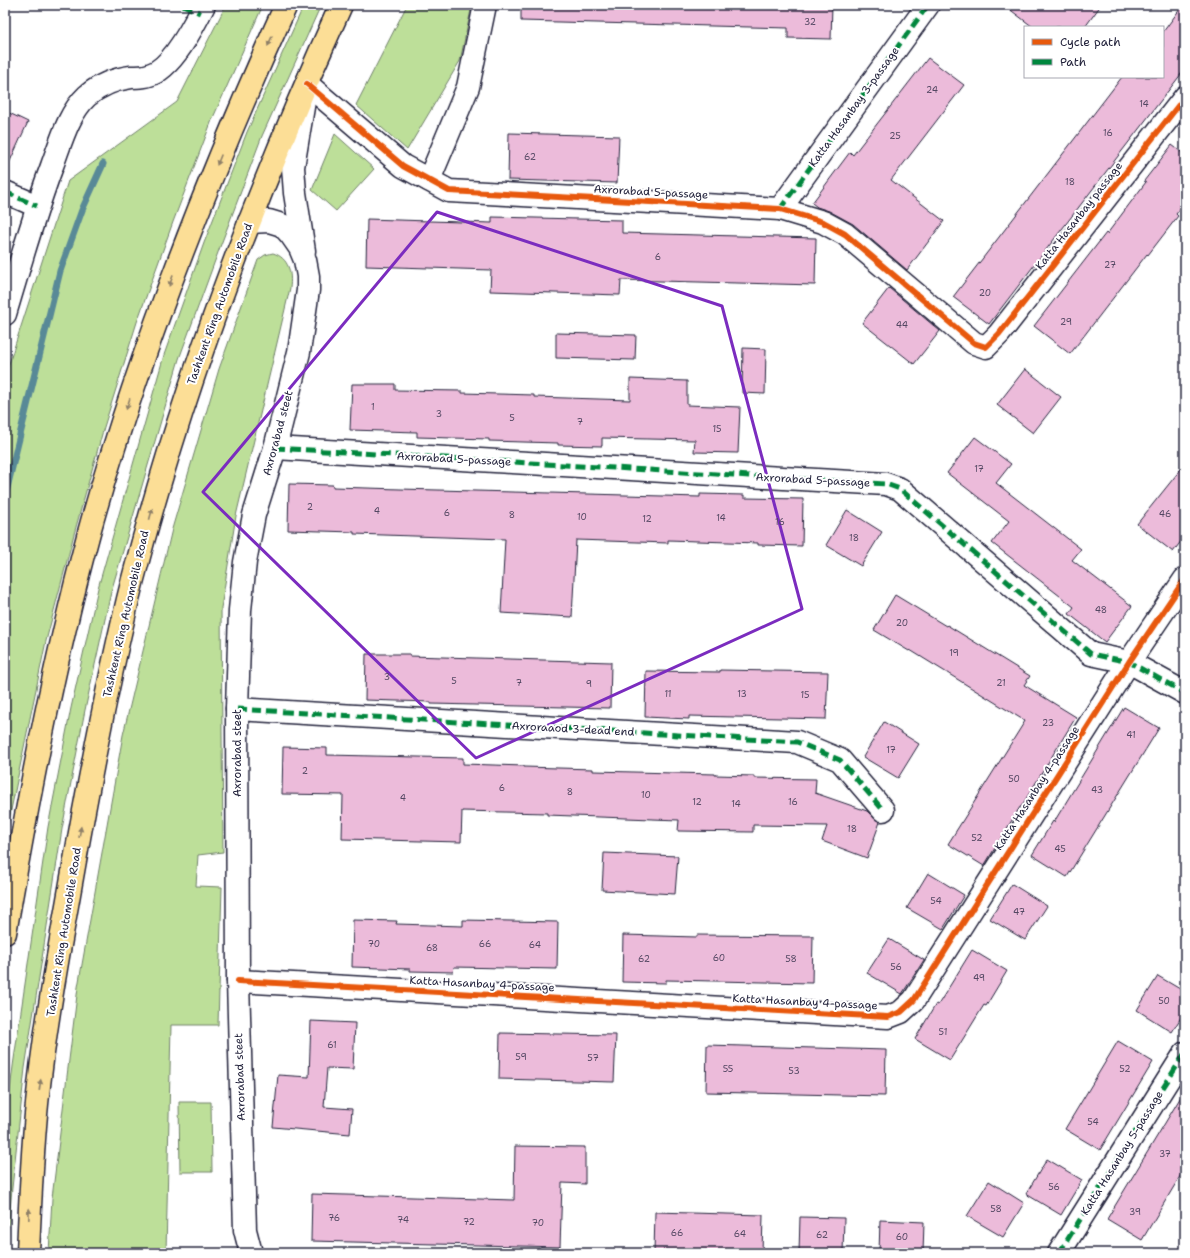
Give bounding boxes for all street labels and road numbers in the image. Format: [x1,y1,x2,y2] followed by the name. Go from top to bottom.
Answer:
[805,44,903,170] street label: Katta Hasanbay 3-passage
[1032,159,1126,273] street label: Katta Hasanbay passage
[593,182,709,202] street label: Axrorabad 5-passage
[184,221,256,387] street label: Tashkent Ring Automobile Road
[259,388,297,477] street label: Axrorаbаd steet
[396,449,512,469] street label: Axrorabad 5-passage
[755,470,871,490] street label: Axrorabad 5-passage
[99,529,153,699] street label: Tashkent Ring Automobile Road
[230,709,245,797] street label: Axrorаbаd steet
[511,718,635,740] street label: Axroraaod 3-dead end
[991,723,1083,853] street label: Katta Hasanbay 4-passage
[43,846,85,1018] street label: Tashkent Ring Automobile Road
[409,973,555,995] street label: Katta Hasanbay 4-passage
[732,991,878,1013] street label: Katta Hasanbay 4-passage
[231,1033,249,1121] street label: Axrorаbаd steet
[1077,1088,1167,1218] street label: Katta Hasanbay 5-passage

